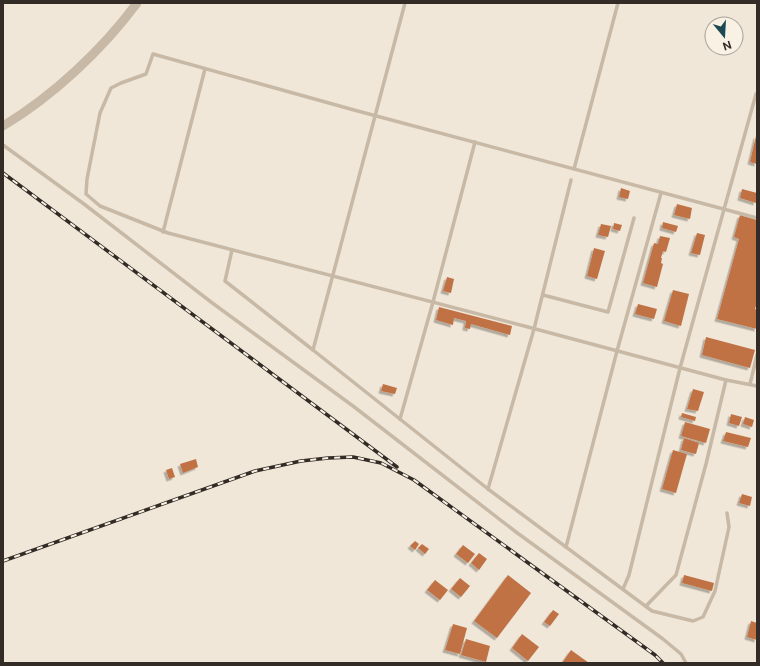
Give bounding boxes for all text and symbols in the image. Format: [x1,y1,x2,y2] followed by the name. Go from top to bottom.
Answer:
[704,16,744,56] north arrow
[721,38,733,53] text: N

